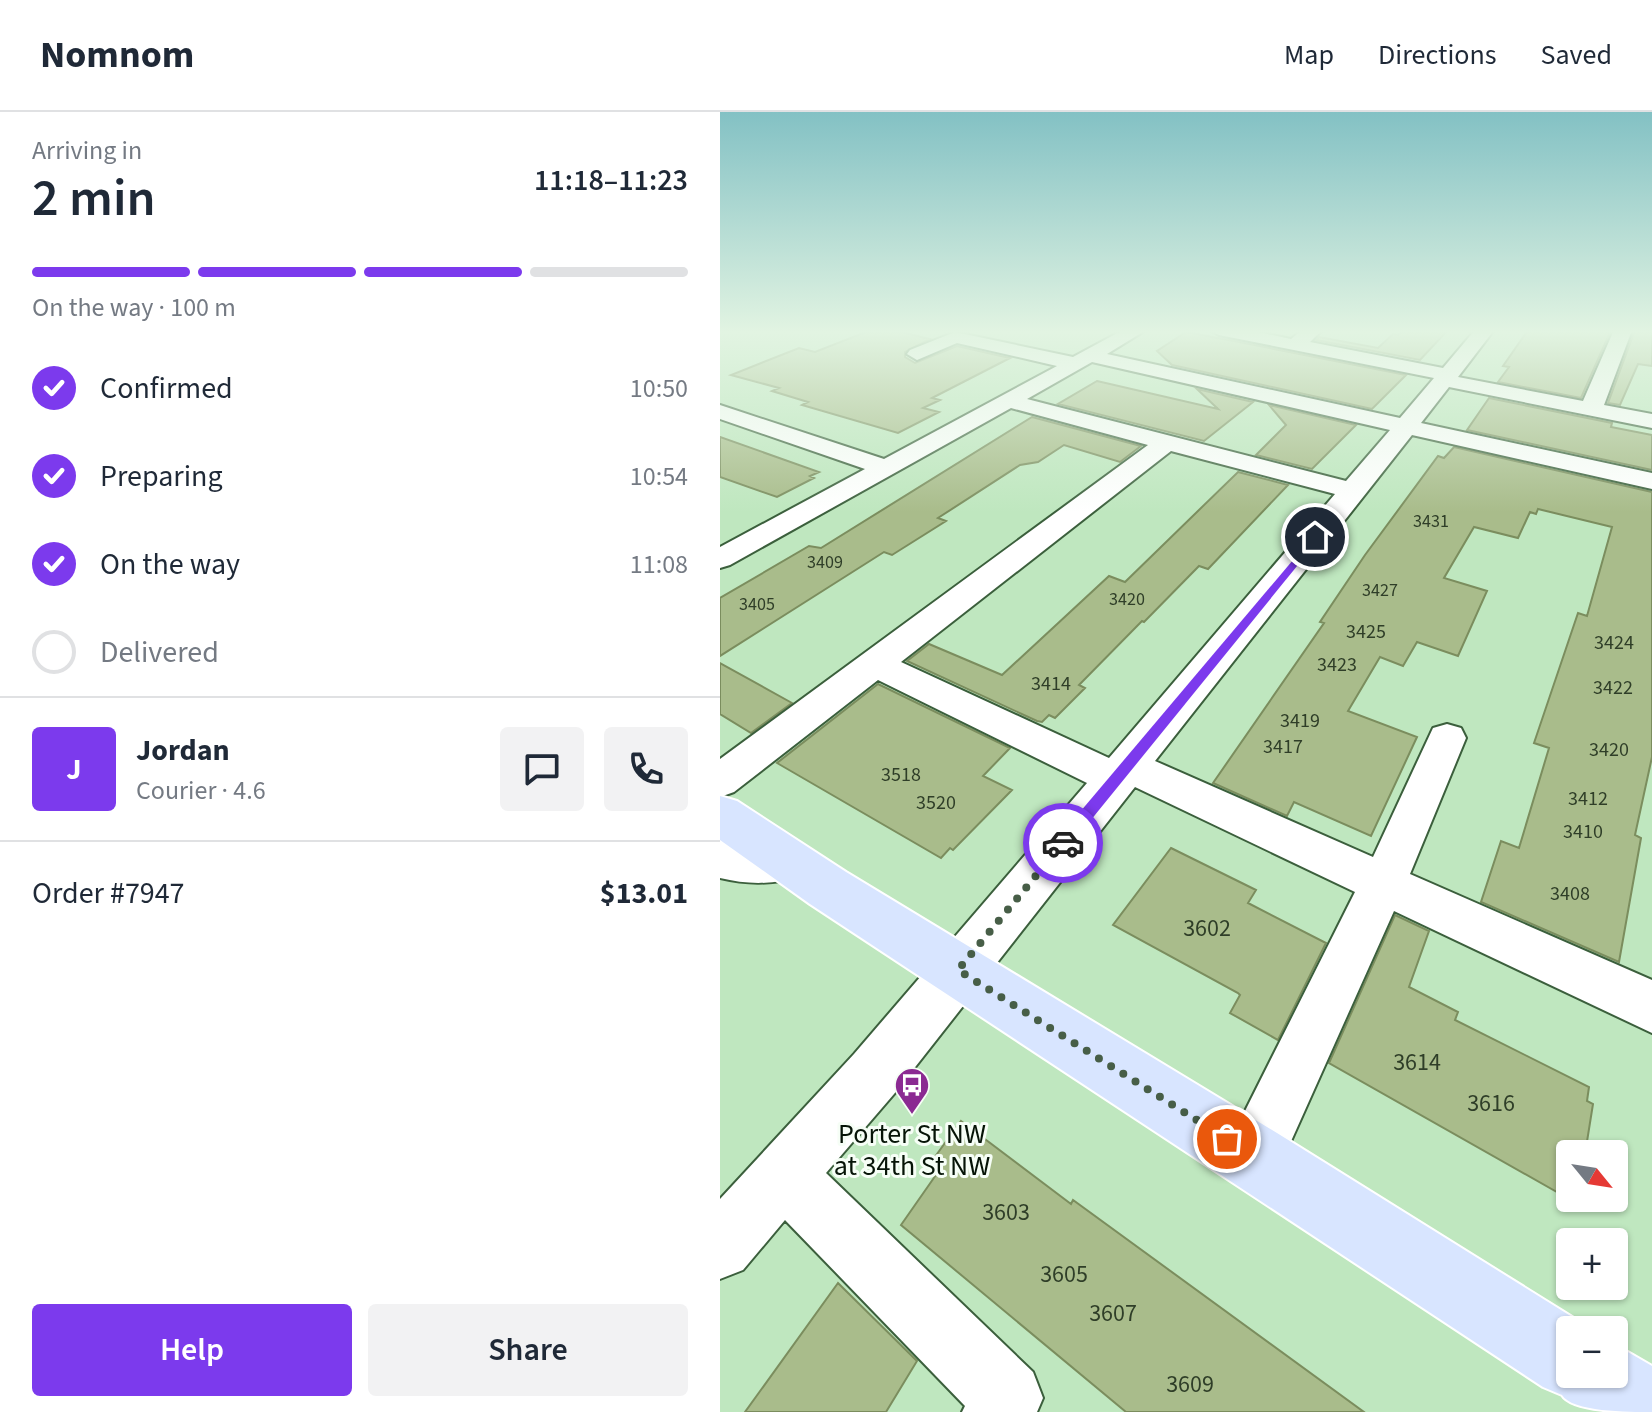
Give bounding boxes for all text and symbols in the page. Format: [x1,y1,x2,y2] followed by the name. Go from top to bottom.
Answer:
[40,28,194,82] text: Nomnom
[1284,35,1334,75] text: Map
[1378,35,1497,75] text: Directions
[1541,35,1612,75] text: Saved
[32,132,142,169] text: Arriving in
[534,159,688,202] text: 11:18–11:23
[32,162,156,236] text: 2 min
[32,289,236,326] text: On the way · 100 m
[32,366,76,410] icon: check
[100,367,233,410] text: Confirmed
[630,370,688,407] text: 10:50
[32,454,76,498] icon: check
[100,455,223,498] text: Preparing
[630,458,688,495] text: 10:54
[1281,503,1349,571] pin
[1413,509,1449,534] house number: 3431
[1293,515,1337,559] icon: home
[32,542,76,586] icon: check
[100,543,240,586] text: On the way
[630,546,688,583] text: 11:08
[807,550,843,575] house number: 3409
[1362,578,1398,603] house number: 3427
[1109,587,1145,612] house number: 3420
[739,592,775,617] house number: 3405
[1346,618,1386,646] house number: 3425
[1594,629,1634,657] house number: 3424
[100,631,219,674] text: Delivered
[1317,651,1357,679] house number: 3423
[1031,670,1071,698] house number: 3414
[1593,674,1633,702] house number: 3422
[1280,707,1320,735] house number: 3419
[500,727,584,811] button: chat
[604,727,688,811] button: phone
[136,729,230,772] text: Jordan
[1263,733,1303,761] house number: 3417
[1589,736,1629,764] house number: 3420
[66,748,82,791] text: J
[881,761,921,789] house number: 3518
[136,772,266,809] text: Courier · 4.6
[1568,785,1608,813] house number: 3412
[916,789,956,817] house number: 3520
[1023,803,1103,883] courier
[1563,818,1603,846] house number: 3410
[1041,821,1085,865] icon: car
[32,872,185,915] text: Order #7947
[600,872,688,915] text: $13.01
[1550,880,1590,908] house number: 3408
[1183,911,1231,946] house number: 3602
[1393,1045,1441,1080] house number: 3614
[893,1066,931,1116] bus stop icon: Porter St NW at 34th St NW
[1467,1086,1515,1121] house number: 3616
[1193,1105,1261,1173] pin
[834,1114,990,1186] place label: Porter St NW at 34th St NW
[1205,1117,1249,1161] icon: bag
[1556,1140,1628,1212] north arrow
[1556,1140,1628,1388] map controls
[982,1195,1030,1230] house number: 3603
[1556,1228,1628,1300] button: +
[1040,1257,1088,1292] house number: 3605
[1089,1296,1137,1331] house number: 3607
[32,1304,352,1396] button: Help
[368,1304,688,1396] button: Share
[1556,1316,1628,1388] button: −
[1166,1367,1214,1402] house number: 3609

